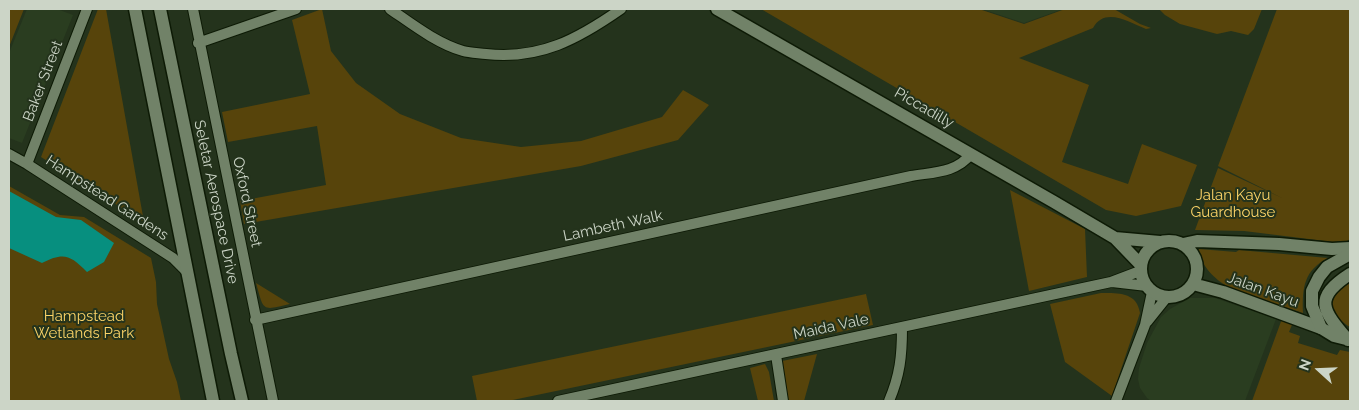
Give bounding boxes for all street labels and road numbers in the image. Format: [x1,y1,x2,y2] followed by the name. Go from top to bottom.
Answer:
[19,38,67,124] street label: Baker Street
[891,84,957,132] street label: Piccadilly
[190,118,242,286] street label: Seletar Aerospace Drive
[42,152,172,244] street label: Hampstead Gardens
[229,155,265,249] street label: Oxford Street
[562,207,664,245] street label: Lambeth Walk
[1225,269,1301,311] street label: Jalan Kayu
[792,310,870,344] street label: Maida Vale

